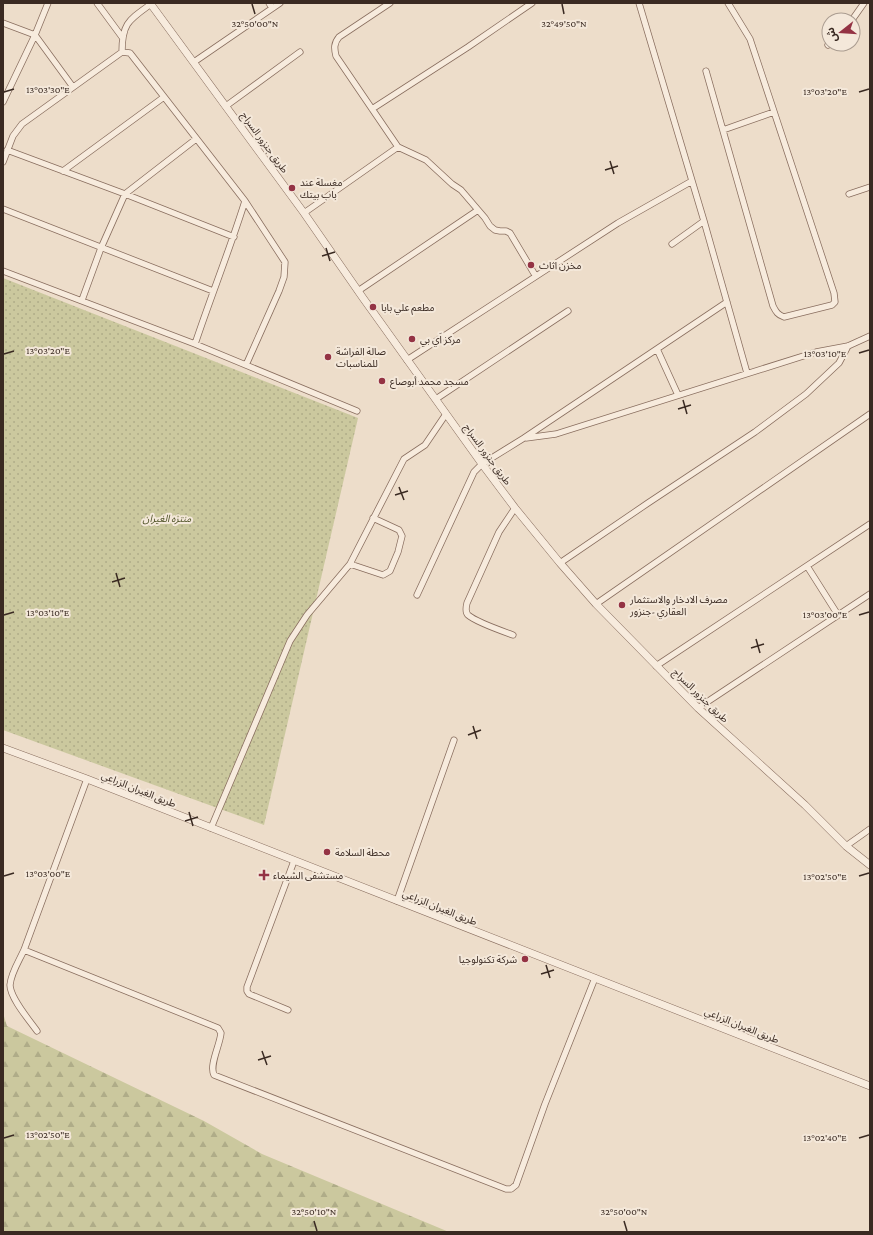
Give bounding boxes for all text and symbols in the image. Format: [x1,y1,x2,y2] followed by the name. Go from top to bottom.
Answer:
[821,12,861,52] north arrow
[232,18,279,29] text: 32°50'00"N
[541,18,587,29] text: 32°49'50"N
[823,26,840,44] text: ش
[26,84,70,95] text: 13°03'30"E
[803,86,847,97] text: 13°03'20"E
[237,110,291,176] street label: طريق جنزور السراج
[300,177,342,200] place label: مغسلة عند باب بيتك
[287,183,297,193] marker: مغسلة عند باب بيتك
[526,260,536,270] marker: مخزن اثاث
[539,260,582,272] place label: مخزن اثاث
[368,302,378,312] marker: مطعم علي بابا
[381,302,435,315] place label: مطعم علي بابا
[420,332,461,347] place label: مركز اَي بي
[407,334,417,344] marker: مركز اَي بي
[26,345,70,356] text: 13°03'20"E
[336,346,386,369] place label: صالة الفراشة للمناسبات
[804,348,847,359] text: 13°03'10"E
[323,352,333,362] marker: صالة الفراشة للمناسبات
[377,376,387,386] marker: مسجد محمد أبوصاع
[390,376,469,389] place label: مسجد محمد أبوصاع
[460,422,514,488] street label: طريق جنزور السراج
[143,513,192,525] park label: منتزه الغيران
[629,594,728,619] place label: مصرف الادخار والاستثمار العقاري -جنزور
[617,600,627,610] marker: مصرف الادخار والاستثمار العقاري -جنزور
[27,607,70,618] text: 13°03'10"E
[803,609,848,620] text: 13°03'00"E
[669,666,731,726] street label: طريق جنزور السراج
[99,770,178,812] street label: طريق الغيران الزراعي
[322,847,332,857] marker: محطة السلامة
[335,847,390,858] place label: محطة السلامة
[26,868,71,879] text: 13°03'00"E
[258,869,270,881] marker: مستشفى الشيماء
[273,870,343,881] place label: مستشفى الشيماء
[803,871,847,882] text: 13°02'50"E
[400,888,479,930] street label: طريق الغيران الزراعي
[459,954,517,966] place label: شركة تكنولوجيا
[520,954,530,964] marker: شركة تكنولوجيا
[702,1006,781,1048] street label: طريق الغيران الزراعي
[26,1129,70,1140] text: 13°02'50"E
[803,1132,847,1143] text: 13°02'40"E
[292,1206,337,1217] text: 32°50'10"N
[601,1206,648,1217] text: 32°50'00"N

